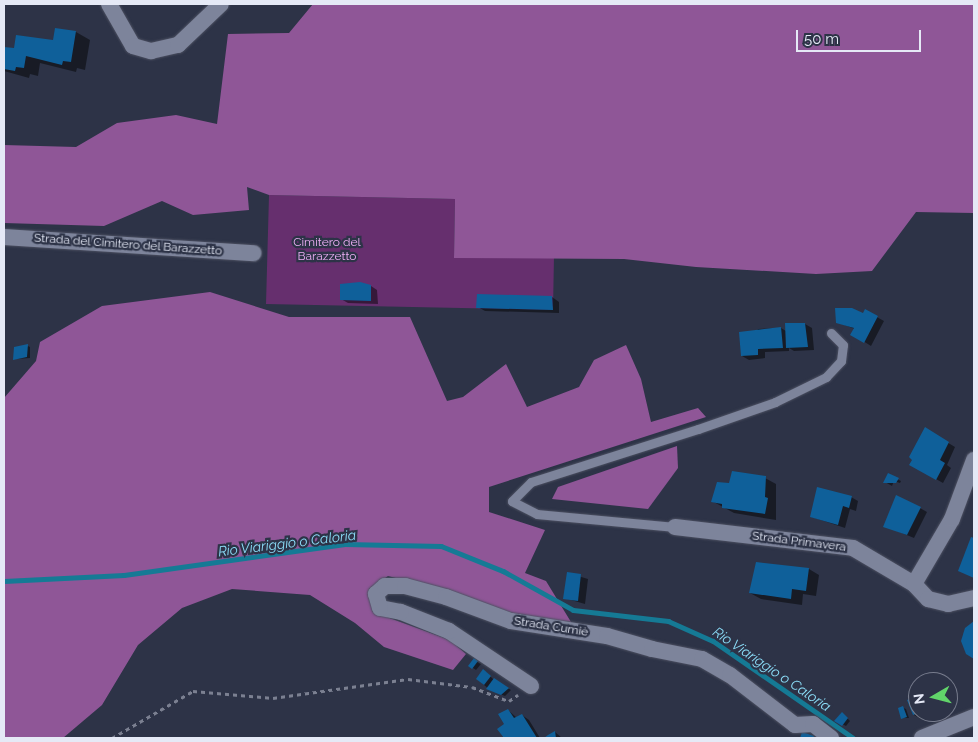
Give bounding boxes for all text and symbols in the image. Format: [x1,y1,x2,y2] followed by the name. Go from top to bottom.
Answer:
[798,20,923,52] scale bar
[804,30,839,48] text: 50 m
[33,231,223,259] street label: Strada del Cimitero del Barazzetto
[293,236,361,264] park label: Cimitero del Barazzetto
[217,526,357,560] water label: Rio Viariggio o Caloria
[751,529,847,555] street label: Strada Primavera
[513,614,589,640] street label: Strada Cumiè
[710,623,834,715] water label: Rio Viariggio o Caloria
[908,672,958,722] north arrow
[910,693,928,705] text: N

